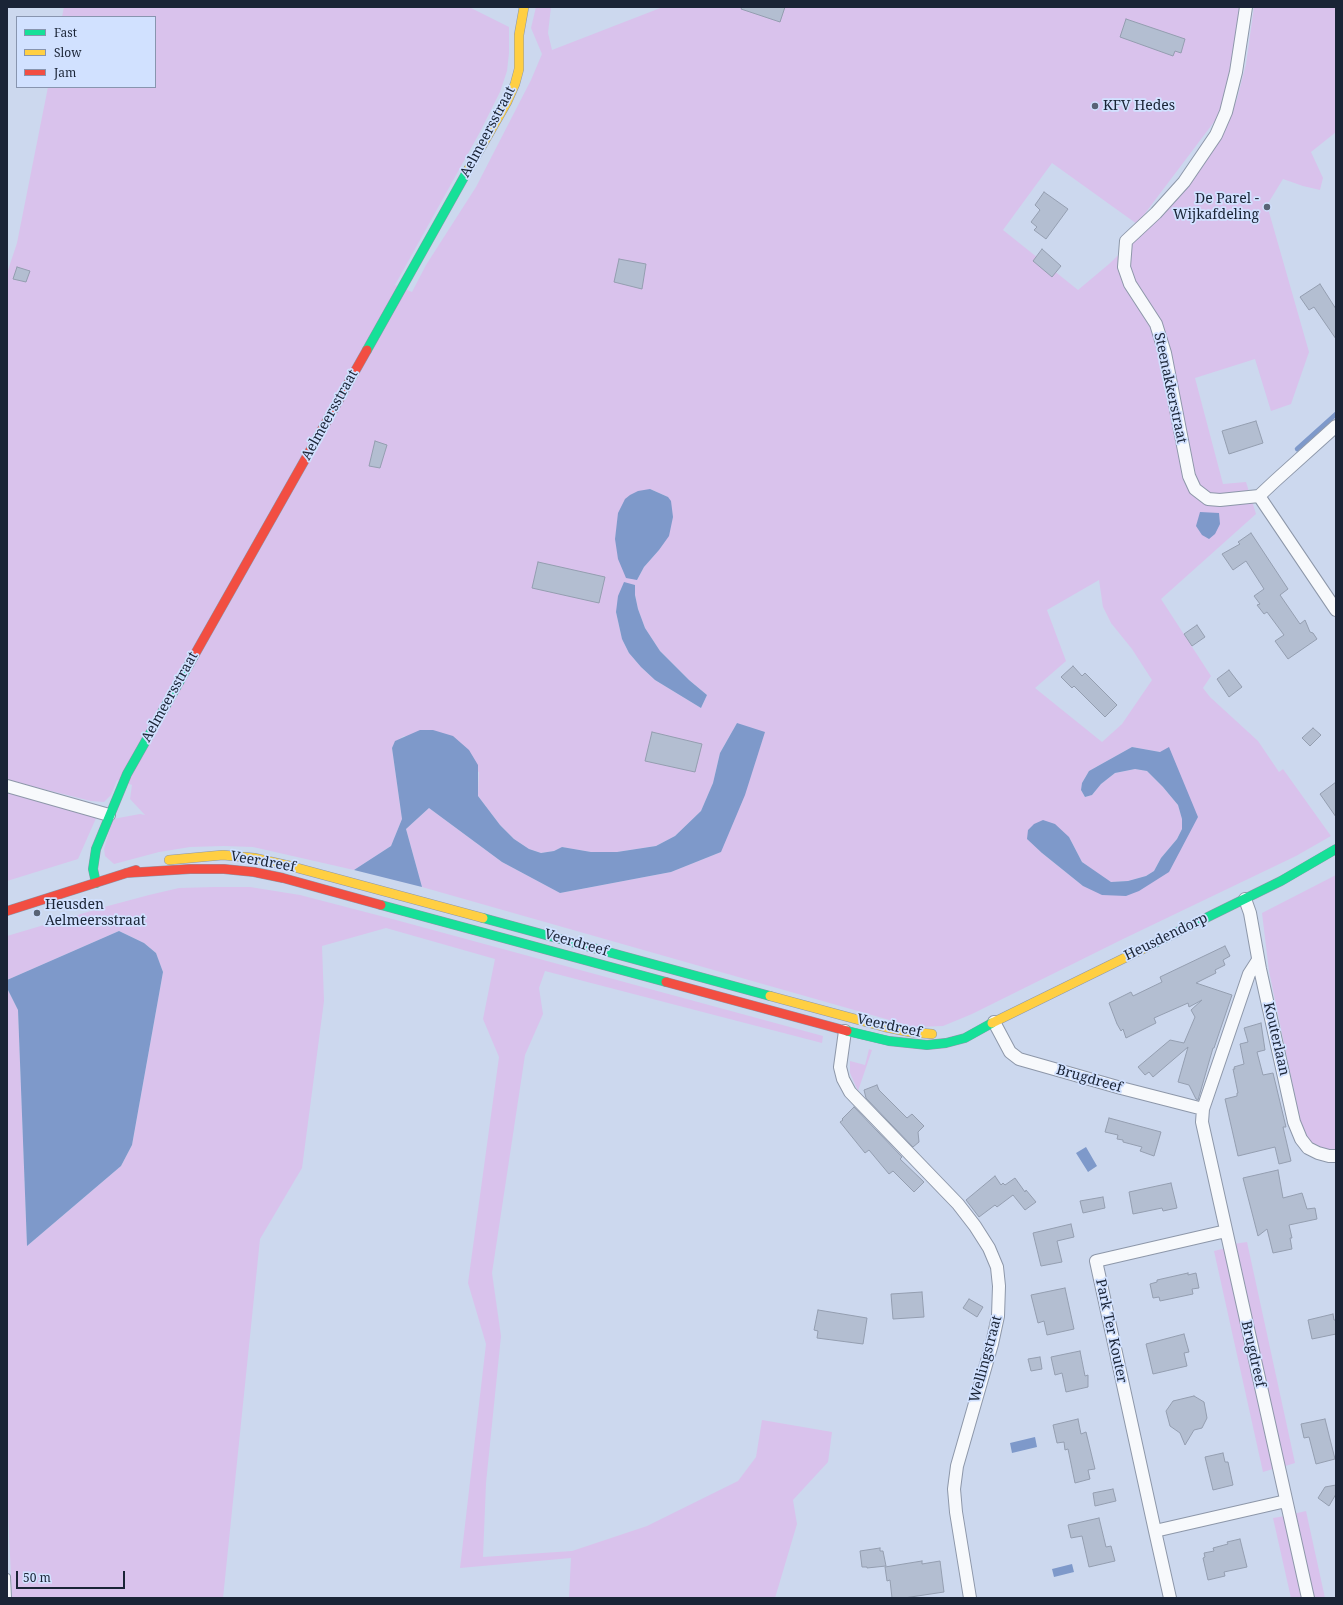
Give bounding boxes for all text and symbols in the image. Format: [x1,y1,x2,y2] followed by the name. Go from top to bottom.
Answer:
[16,16,156,88] legend
[54,24,77,41] text: Fast
[54,44,82,61] text: Slow
[54,64,76,81] text: Jam
[457,84,519,180] street label: Aelmeersstraat
[1103,98,1175,114] place label: KFV Hedes
[1090,101,1100,111] marker: KFV Hedes
[1173,191,1259,224] place label: De Parel - Wijkafdeling
[1262,202,1272,212] marker: De Parel - Wijkafdeling
[1150,331,1190,445] street label: Steenakkerstraat
[298,367,362,463] street label: Aelmeersstraat
[138,649,202,745] street label: Aelmeersstraat
[229,848,297,876] street label: Veerdreef
[45,897,146,930] place label: Heusden Aelmeersstraat
[32,908,42,918] marker: Heusden Aelmeersstraat
[1122,910,1210,964] street label: Heusdendorp
[542,926,610,960] street label: Veerdreef
[1259,1001,1293,1077] street label: Kouterlaan
[855,1011,923,1041] street label: Veerdreef
[1054,1062,1124,1096] street label: Brugdreef
[1092,1277,1130,1385] street label: Park Ter Kouter
[966,1314,1006,1404] street label: Wellingstraat
[1237,1319,1269,1389] street label: Brugdreef
[18,1563,127,1589] scale bar
[23,1569,51,1586] text: 50 m

